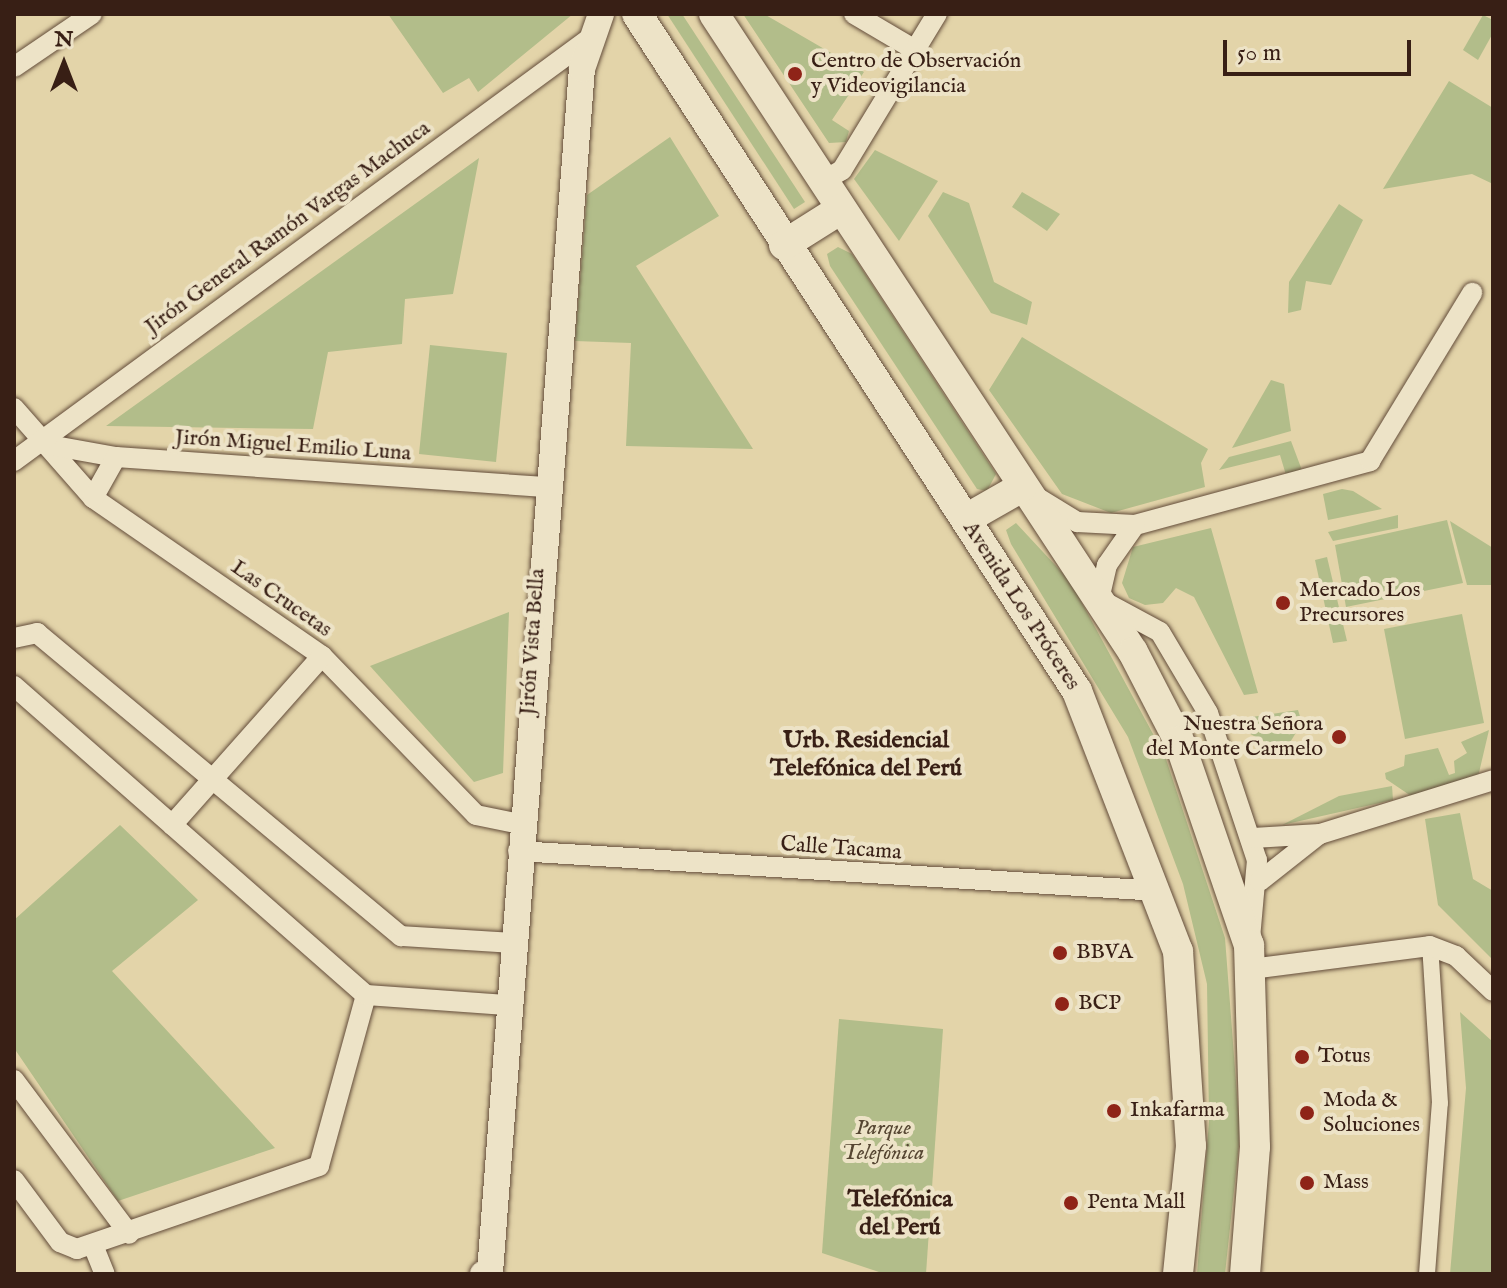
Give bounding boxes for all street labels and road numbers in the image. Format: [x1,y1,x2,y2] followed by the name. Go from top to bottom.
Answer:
[140,116,436,340] street label: Jirón General Ramón Vargas Machuca
[174,425,412,467] street label: Jirón Miguel Emilio Luna
[957,517,1085,695] street label: Avenida Los Próceres
[225,555,337,643] street label: Las Crucetas
[515,568,551,716] street label: Jirón Vista Bella
[780,832,902,866] street label: Calle Tacama

